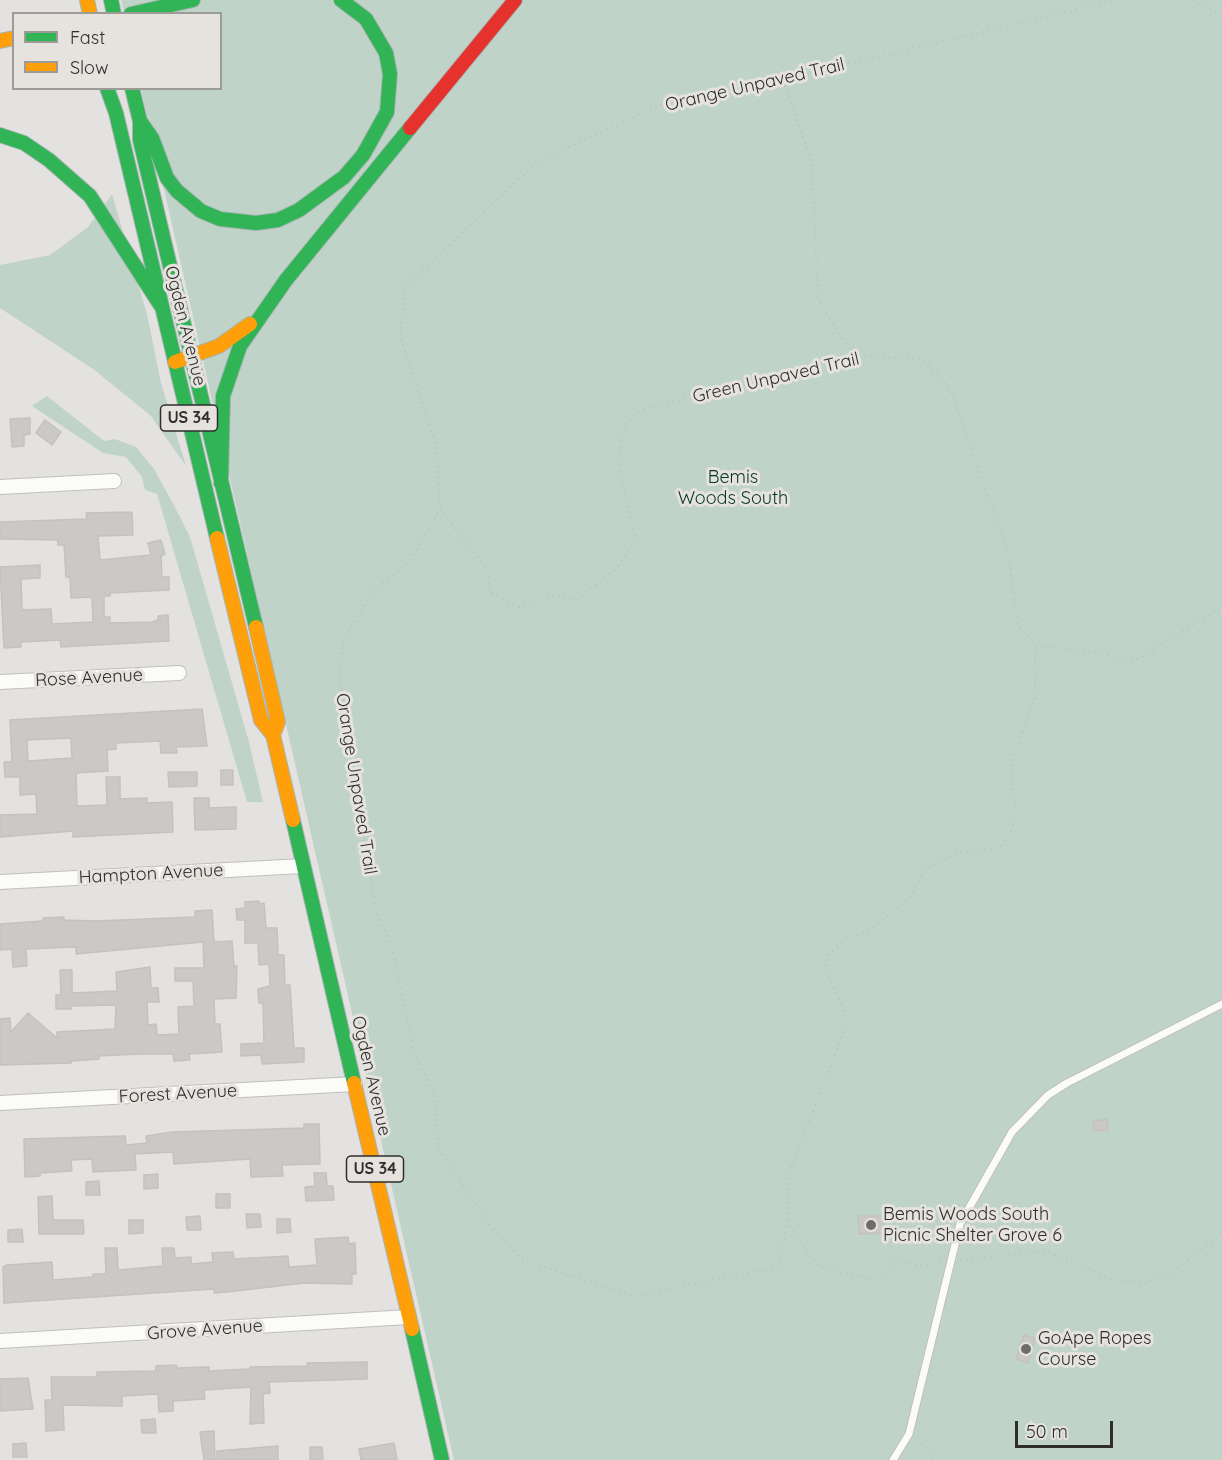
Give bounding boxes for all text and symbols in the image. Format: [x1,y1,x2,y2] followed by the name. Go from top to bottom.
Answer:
[12,12,222,90] legend
[70,26,105,49] text: Fast
[663,54,847,116] street label: Orange Unpaved Trail
[70,56,108,79] text: Slow
[160,264,210,388] street label: Ogden Avenue
[691,348,861,408] street label: Green Unpaved Trail
[160,405,218,431] road number: US 34
[678,467,788,510] park label: Bemis Woods South
[35,664,143,692] street label: Rose Avenue
[331,692,381,876] street label: Orange Unpaved Trail
[78,859,224,889] street label: Hampton Avenue
[347,1014,395,1138] street label: Ogden Avenue
[118,1080,238,1108] street label: Forest Avenue
[346,1156,404,1182] road number: US 34
[883,1204,1062,1246] place label: Bemis Woods South Picnic Shelter Grove 6
[864,1218,878,1232] marker: Bemis Woods South Picnic Shelter Grove 6
[146,1315,264,1345] street label: Grove Avenue
[1038,1328,1151,1370] place label: GoApe Ropes Course
[1019,1342,1033,1356] marker: GoApe Ropes Course
[1018,1409,1116,1447] scale bar
[1026,1420,1068,1443] text: 50 m

